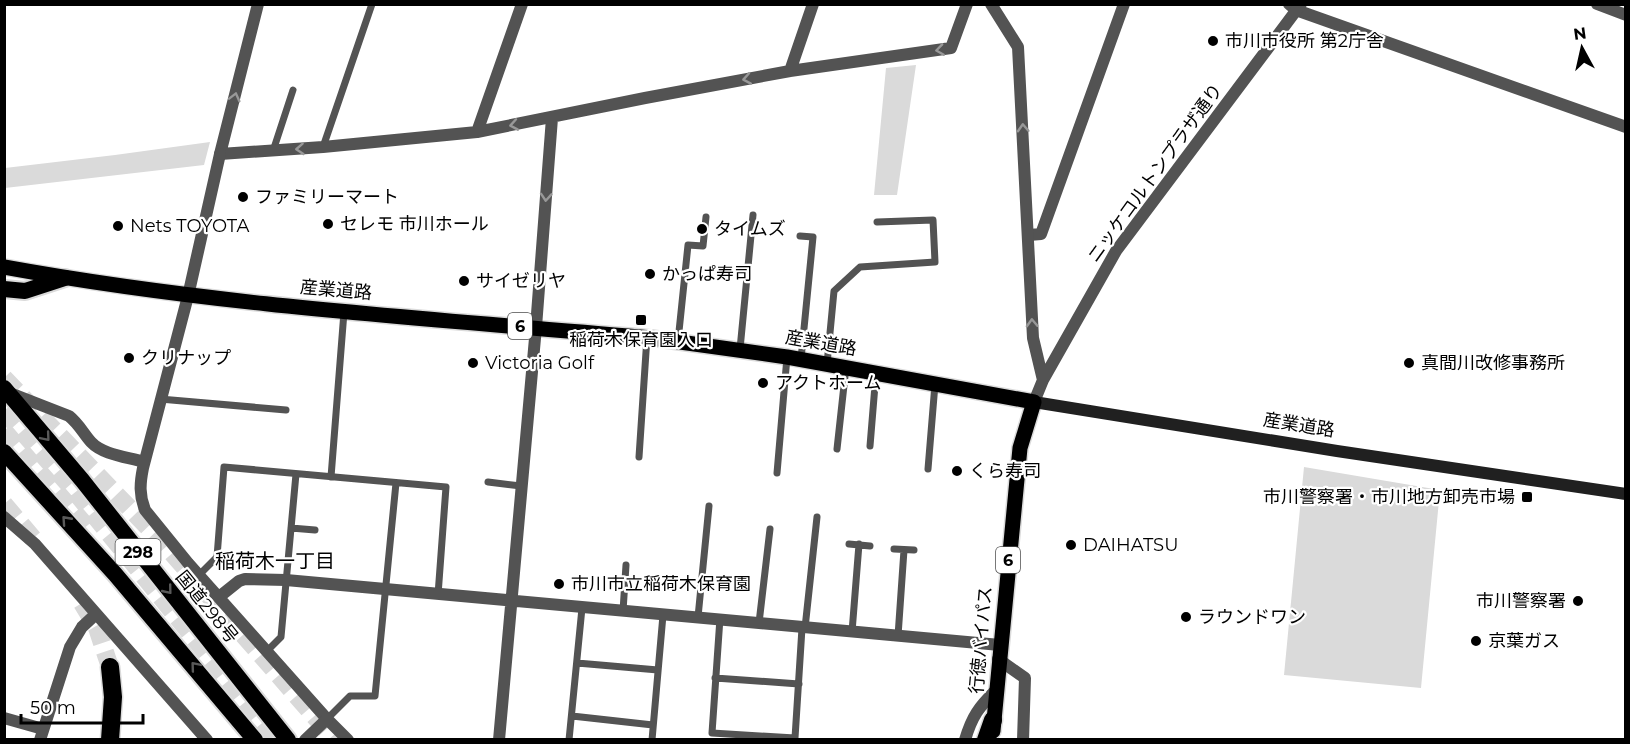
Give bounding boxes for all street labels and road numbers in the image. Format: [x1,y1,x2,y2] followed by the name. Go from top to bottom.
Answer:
[1083,79,1227,267] street label: ニッケコルトンプラザ通り
[299,276,373,304] street label: 産業道路
[508,313,532,339] road number: 6
[784,326,858,360] street label: 産業道路
[1262,409,1336,441] street label: 産業道路
[116,539,160,565] road number: 298
[996,547,1020,573] road number: 6
[171,566,243,648] street label: 国道298号
[965,585,997,695] street label: 行徳バイパス

